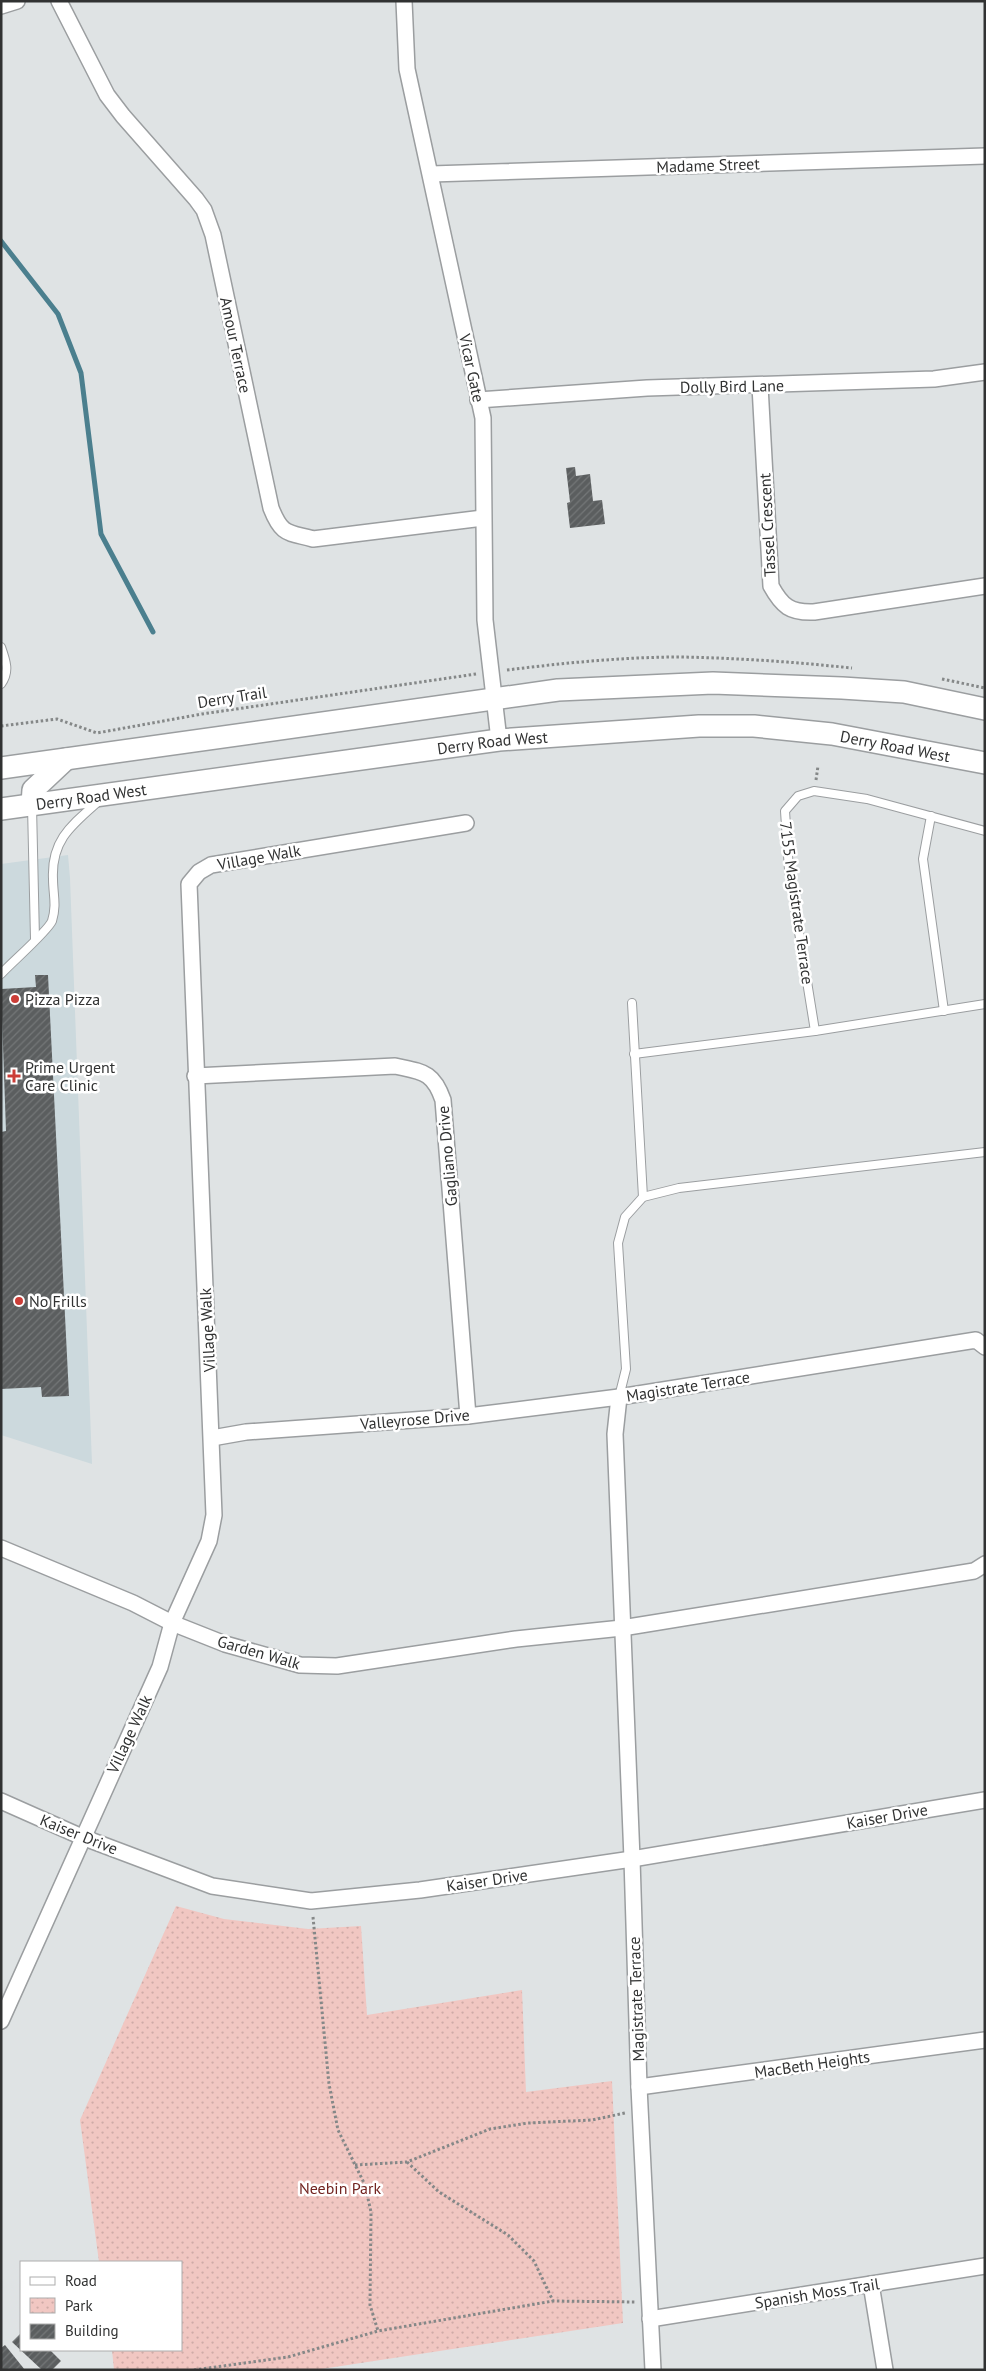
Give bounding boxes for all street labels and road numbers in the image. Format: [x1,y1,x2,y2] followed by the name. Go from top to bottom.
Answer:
[656,153,761,177] street label: Madame Street
[216,295,256,395] street label: Amour Terrace
[455,331,489,404] street label: Vicar Gate
[680,375,784,397] street label: Dolly Bird Lane
[754,472,780,577] street label: Tassel Crescent
[196,682,268,712] street label: Derry Trail
[839,726,952,766] street label: Derry Road West
[436,727,549,758] street label: Derry Road West
[35,779,148,814] street label: Derry Road West
[776,820,818,986] street label: 7155 Magistrate Terrace
[215,840,303,874] street label: Village Walk
[433,1105,461,1207] street label: Gagliano Drive
[195,1287,219,1374] street label: Village Walk
[625,1366,751,1406] street label: Magistrate Terrace
[358,1404,471,1434] street label: Valleyrose Drive
[215,1631,303,1673] street label: Garden Walk
[102,1691,156,1777] street label: Village Walk
[845,1799,929,1833] street label: Kaiser Drive
[37,1809,121,1859] street label: Kaiser Drive
[445,1864,529,1896] street label: Kaiser Drive
[624,1936,648,2062] street label: Magistrate Terrace
[753,2046,871,2082] street label: MacBeth Heights
[753,2273,881,2313] street label: Spanish Moss Trail

